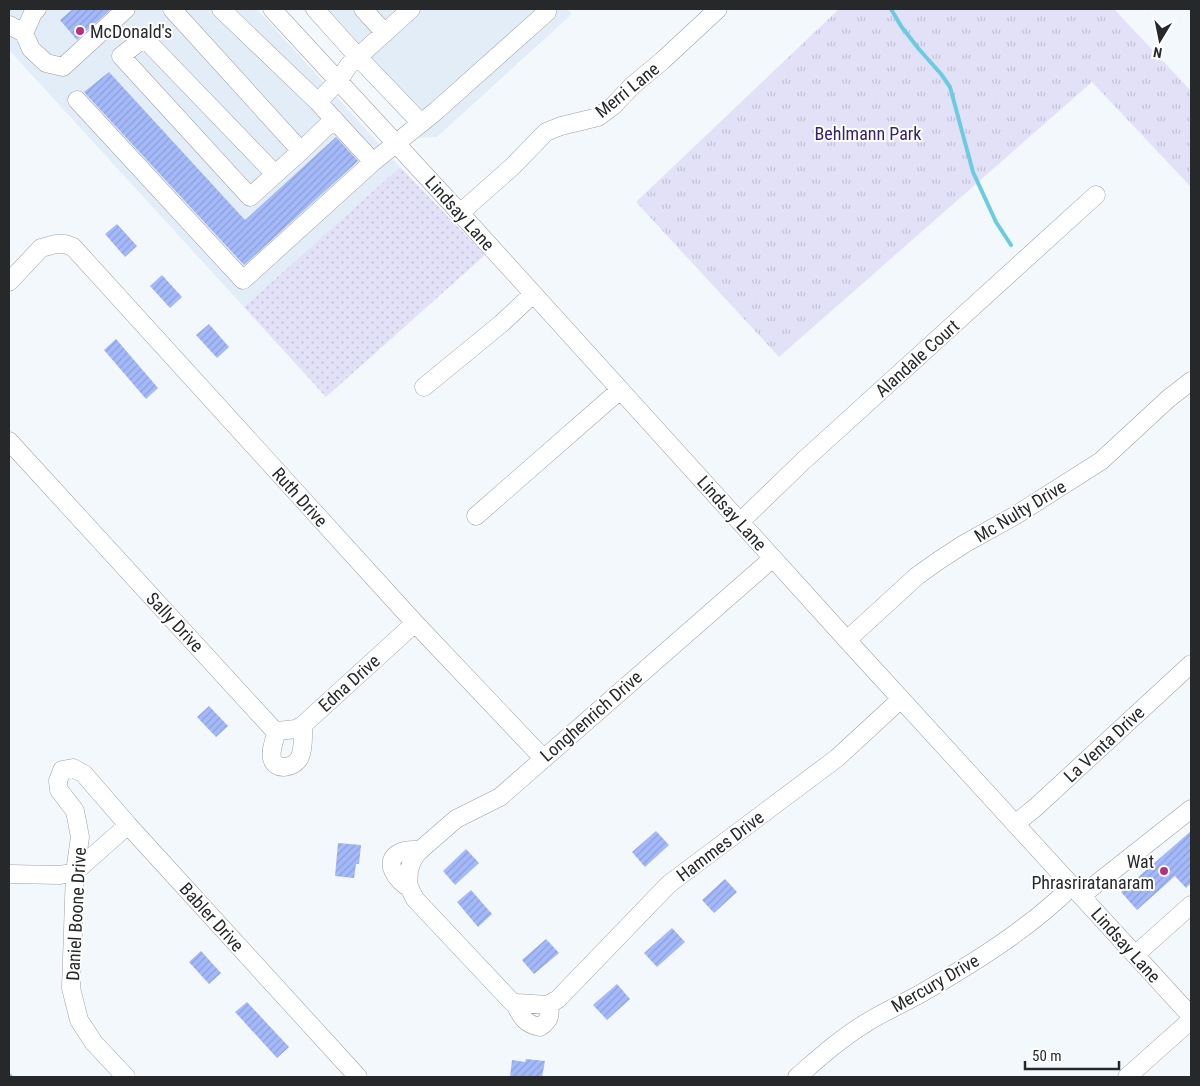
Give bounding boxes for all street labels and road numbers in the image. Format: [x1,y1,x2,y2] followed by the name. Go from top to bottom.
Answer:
[591,58,663,122] street label: Merri Lane
[421,171,499,255] street label: Lindsay Lane
[871,315,963,401] street label: Alandale Court
[268,463,332,531] street label: Ruth Drive
[693,471,771,555] street label: Lindsay Lane
[970,475,1070,547] street label: Mc Nulty Drive
[142,588,208,656] street label: Sally Drive
[314,650,384,716] street label: Edna Drive
[536,666,646,766] street label: Longhenrich Drive
[1059,701,1149,787] street label: La Venta Drive
[672,806,768,886] street label: Hammes Drive
[62,847,90,981] street label: Daniel Boone Drive
[176,878,248,956] street label: Babler Drive
[1087,903,1165,987] street label: Lindsay Lane
[888,950,982,1016] street label: Mercury Drive

